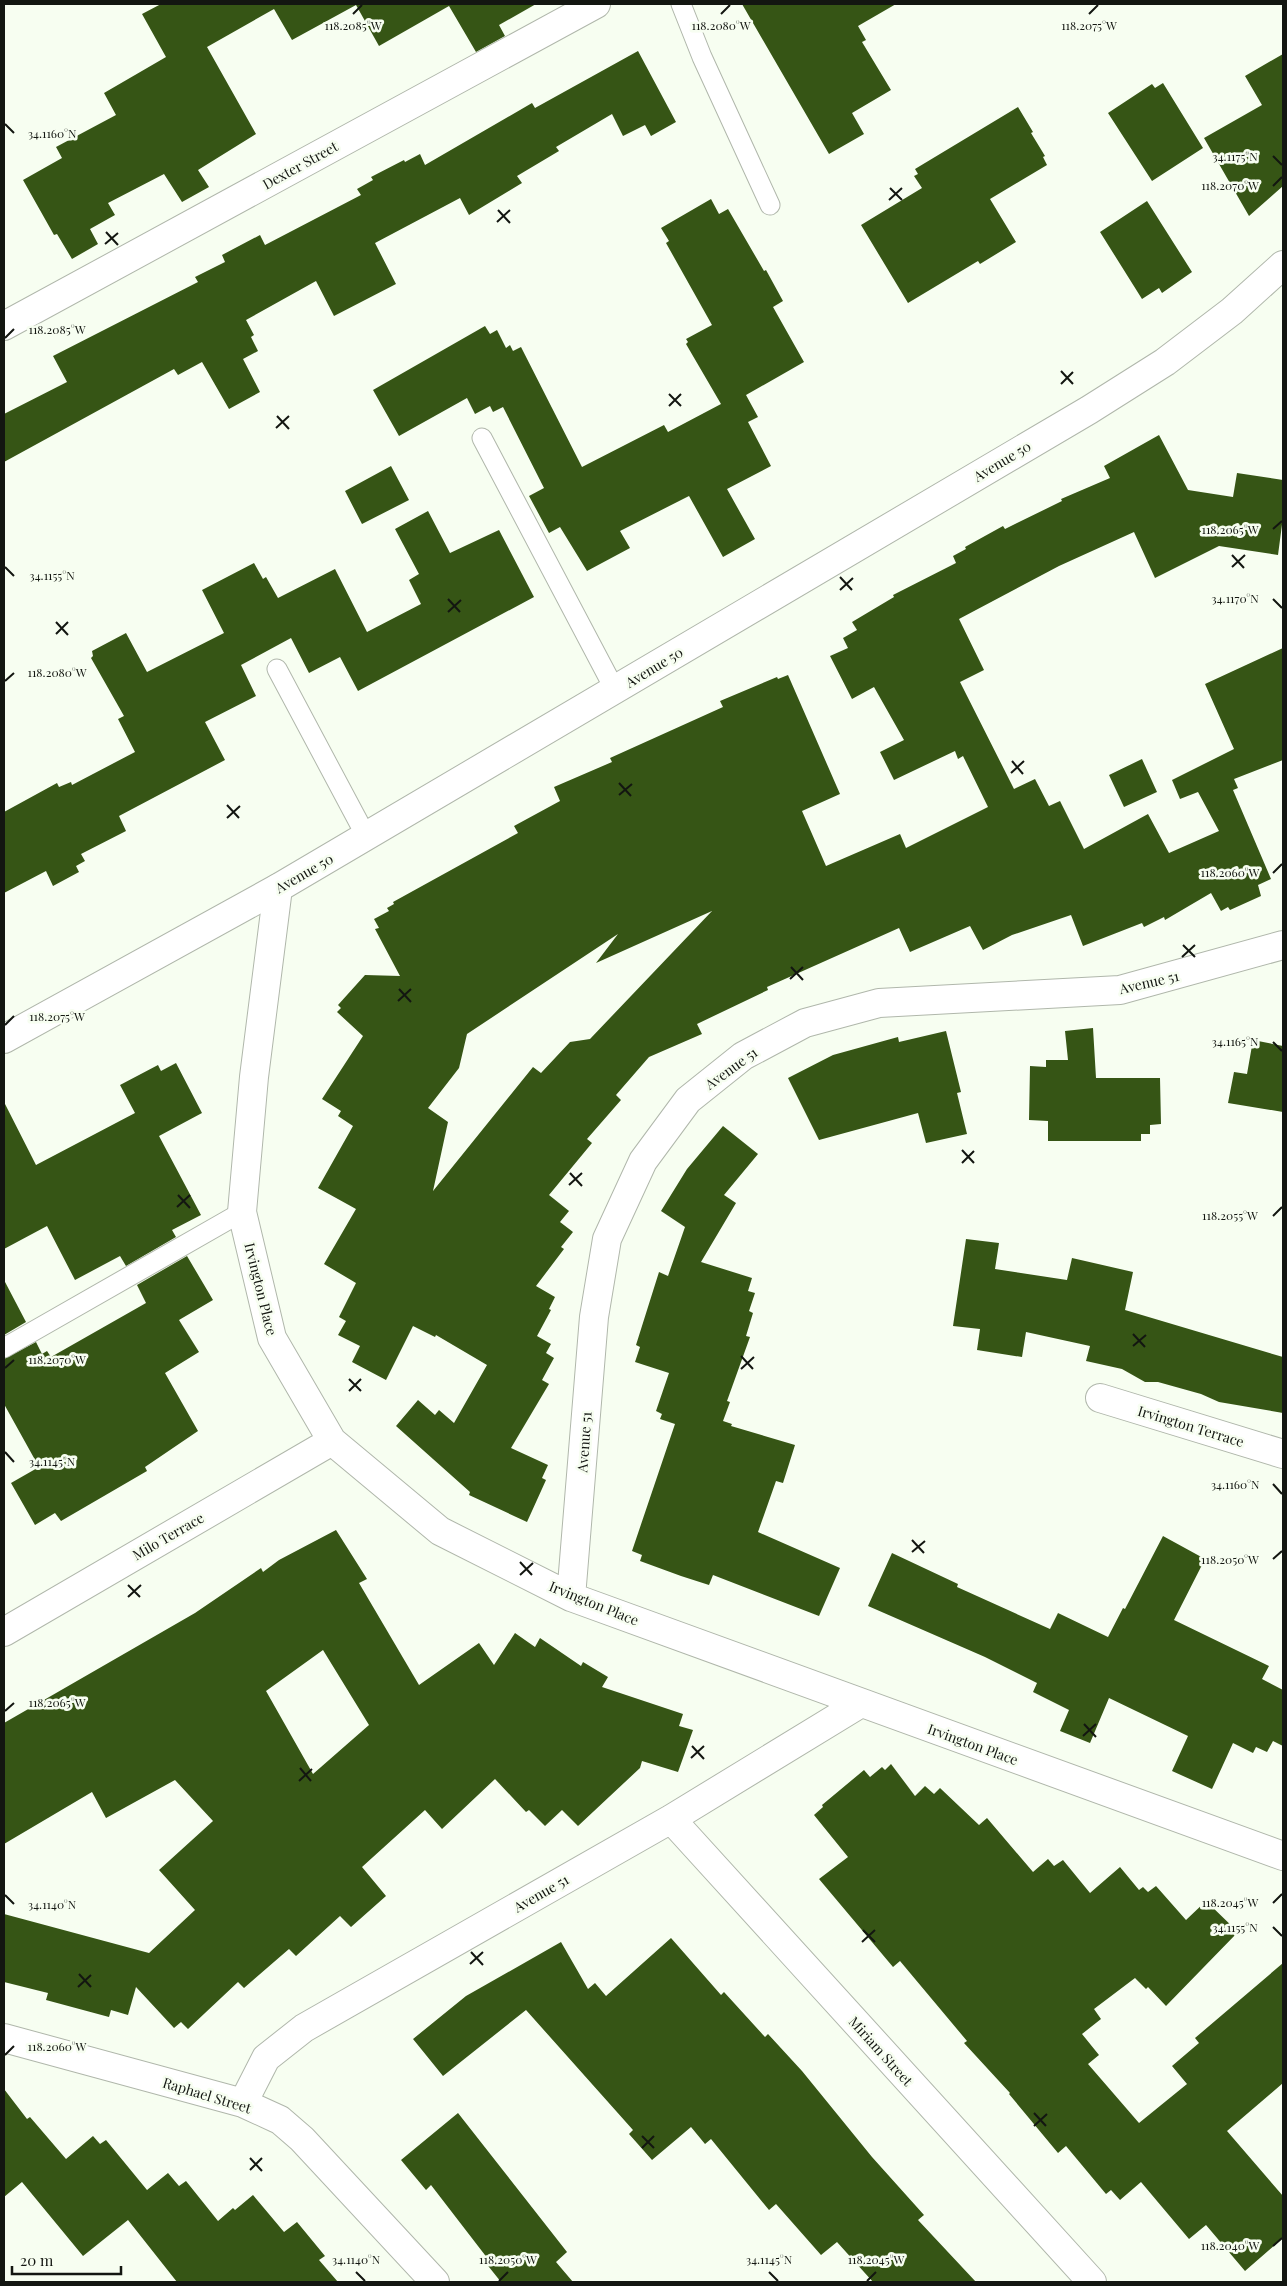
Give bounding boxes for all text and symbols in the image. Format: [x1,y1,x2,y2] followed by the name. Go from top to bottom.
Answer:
[324,17,382,33] text: 118.2085°W
[691,17,751,33] text: 118.2080°W
[1061,17,1117,33] text: 118.2075°W
[28,125,77,141] text: 34.1160°N
[259,136,342,194] street label: Dexter Street
[1212,148,1258,164] text: 34.1175°N
[1201,177,1259,193] text: 118.2070°W
[28,321,86,337] text: 118.2085°W
[969,436,1034,486] street label: Avenue 50
[1201,521,1259,537] text: 118.2065°W
[29,567,75,583] text: 34.1155°N
[1211,590,1259,606] text: 34.1170°N
[621,642,686,692] street label: Avenue 50
[27,664,87,680] text: 118.2080°W
[271,849,336,898] street label: Avenue 50
[1201,864,1260,880] text: 118.2060°W
[1116,966,1181,998] street label: Avenue 51
[29,1008,85,1024] text: 118.2075°W
[1212,1033,1259,1049] text: 34.1165°N
[700,1042,761,1094] street label: Avenue 51
[1202,1207,1258,1223] text: 118.2055°W
[240,1241,282,1337] street label: Irvington Place
[28,1351,86,1367] text: 118.2070°W
[1136,1401,1246,1451] street label: Irvington Terrace
[572,1411,596,1474] street label: Avenue 51
[29,1453,76,1469] text: 34.1145°N
[1211,1476,1260,1492] text: 34.1160°N
[129,1508,207,1564] street label: Milo Terrace
[1201,1551,1259,1567] text: 118.2050°W
[546,1576,642,1630] street label: Irvington Place
[28,1694,86,1710] text: 118.2065°W
[925,1719,1021,1769] street label: Irvington Place
[509,1870,572,1917] street label: Avenue 51
[1202,1894,1259,1910] text: 118.2045°W
[28,1896,77,1912] text: 34.1140°N
[1212,1919,1258,1935] text: 34.1155°N
[845,2012,918,2090] street label: Miriam Street
[28,2038,87,2054] text: 118.2060°W
[160,2073,255,2118] street label: Raphael Street
[1201,2237,1259,2253] text: 118.2040°W
[12,2244,121,2276] scale bar
[20,2250,54,2270] text: 20 m
[332,2251,381,2267] text: 34.1140°N
[479,2251,537,2267] text: 118.2050°W
[746,2251,793,2267] text: 34.1145°N
[848,2251,905,2267] text: 118.2045°W

